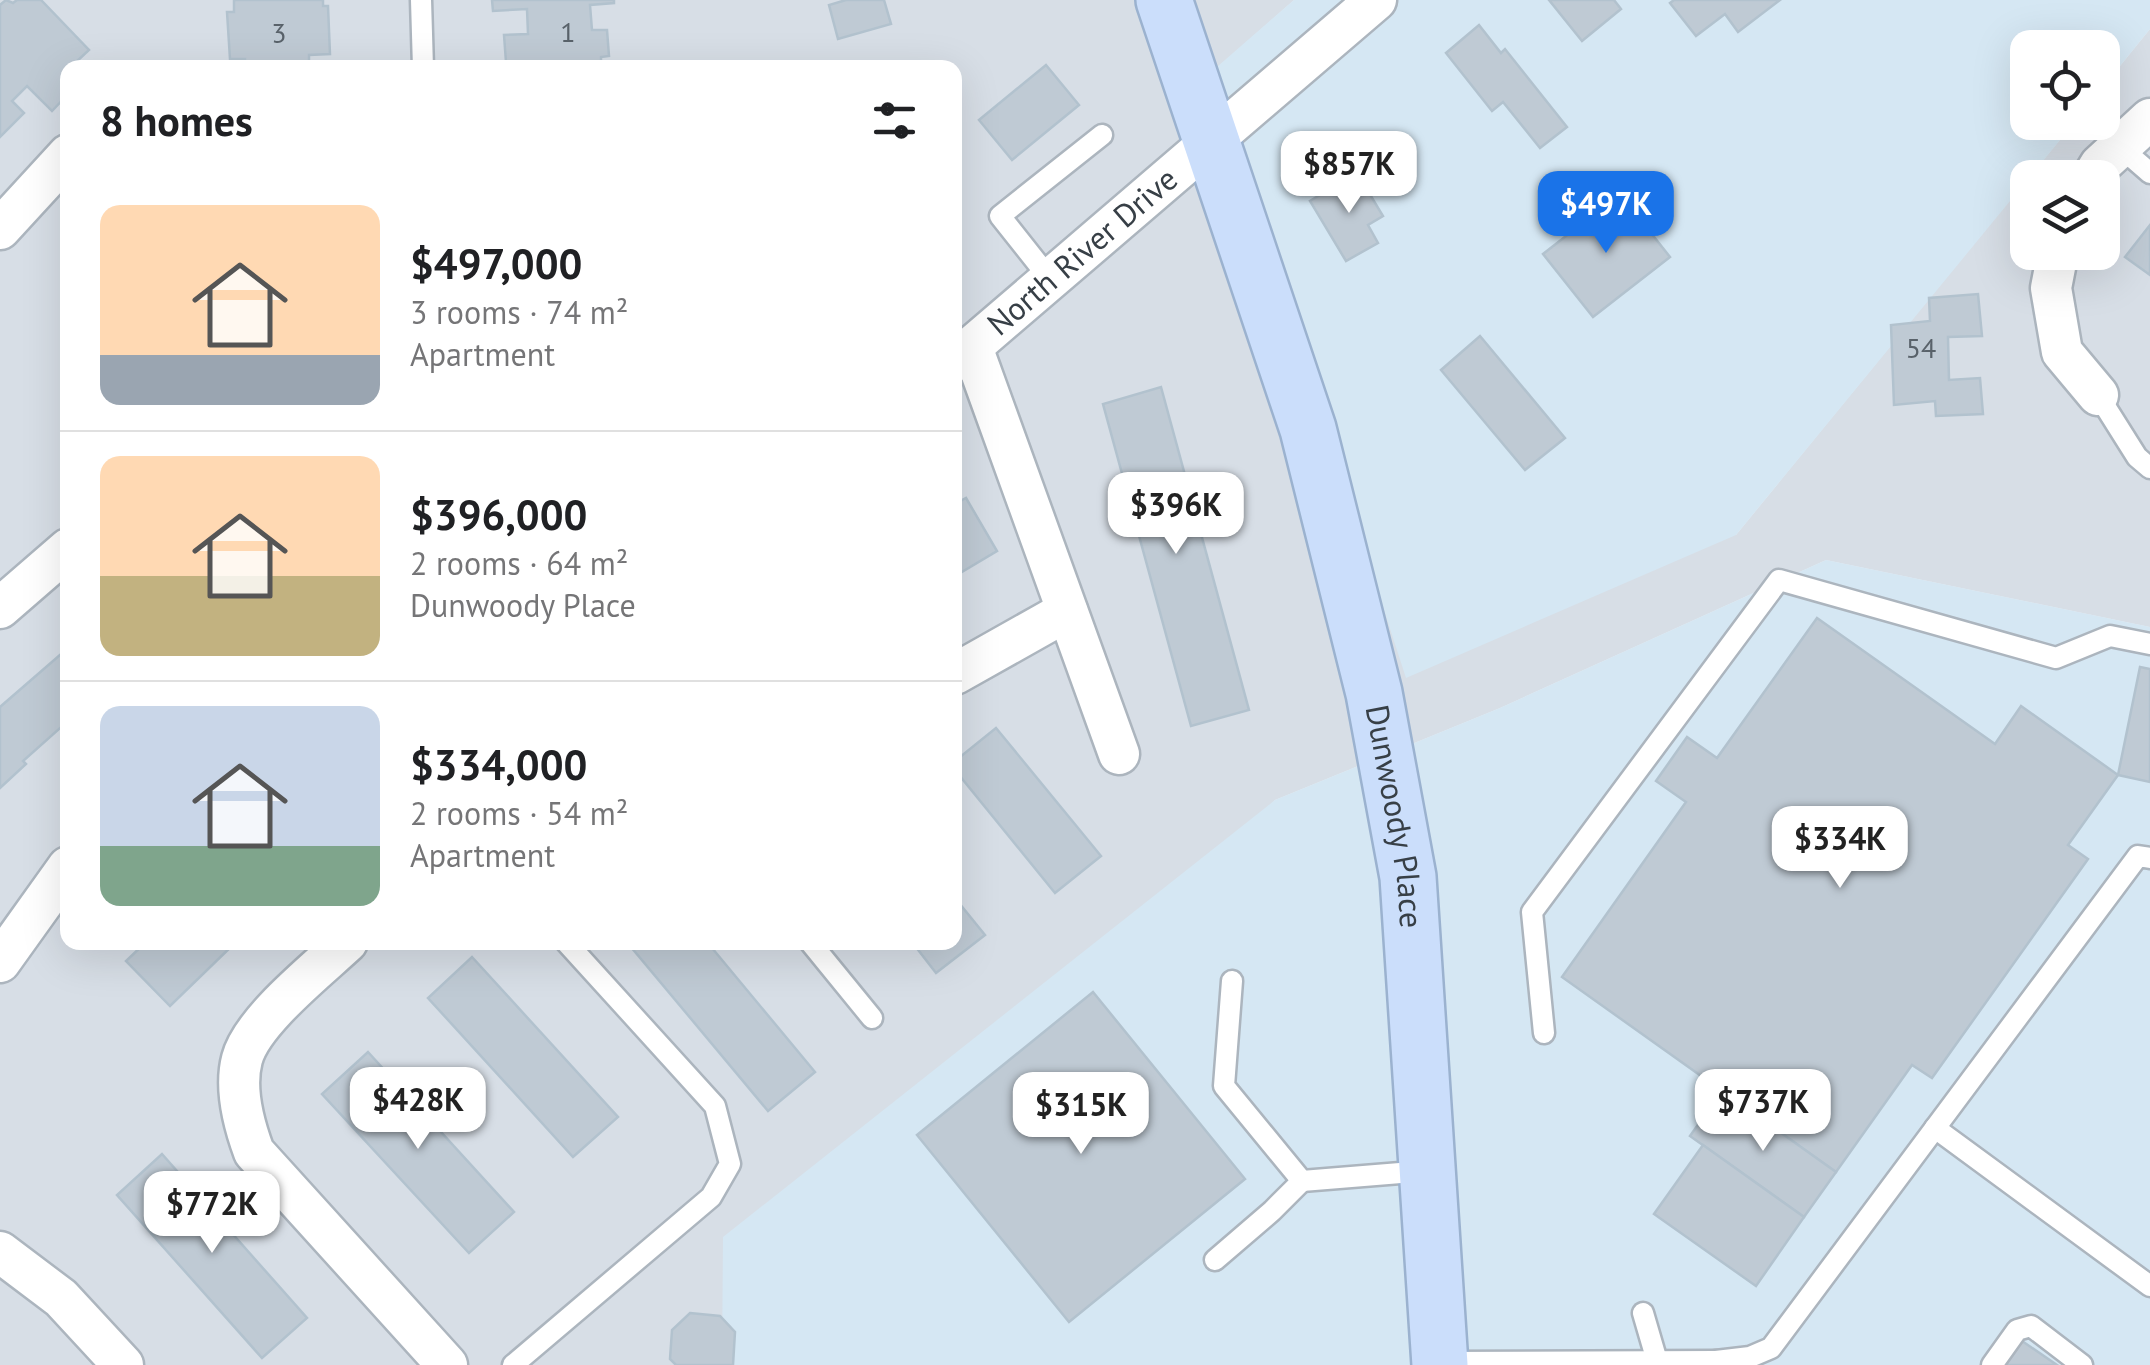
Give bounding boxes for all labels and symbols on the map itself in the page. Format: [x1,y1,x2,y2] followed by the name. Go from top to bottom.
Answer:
[560,13,576,50] house number: 1
[271,14,287,51] house number: 3
[1279,131,1419,216] pin: $857K
[978,158,1186,344] street label: North River Drive
[1536,171,1676,256] pin: $497K
[1906,329,1936,366] house number: 54
[1106,472,1246,557] pin: $396K
[1357,701,1433,929] street label: Dunwoody Place
[1770,806,1910,891] pin: $334K
[348,1067,488,1152] pin: $428K
[1693,1069,1833,1154] pin: $737K
[1011,1072,1151,1157] pin: $315K
[142,1171,282,1256] pin: $772K

